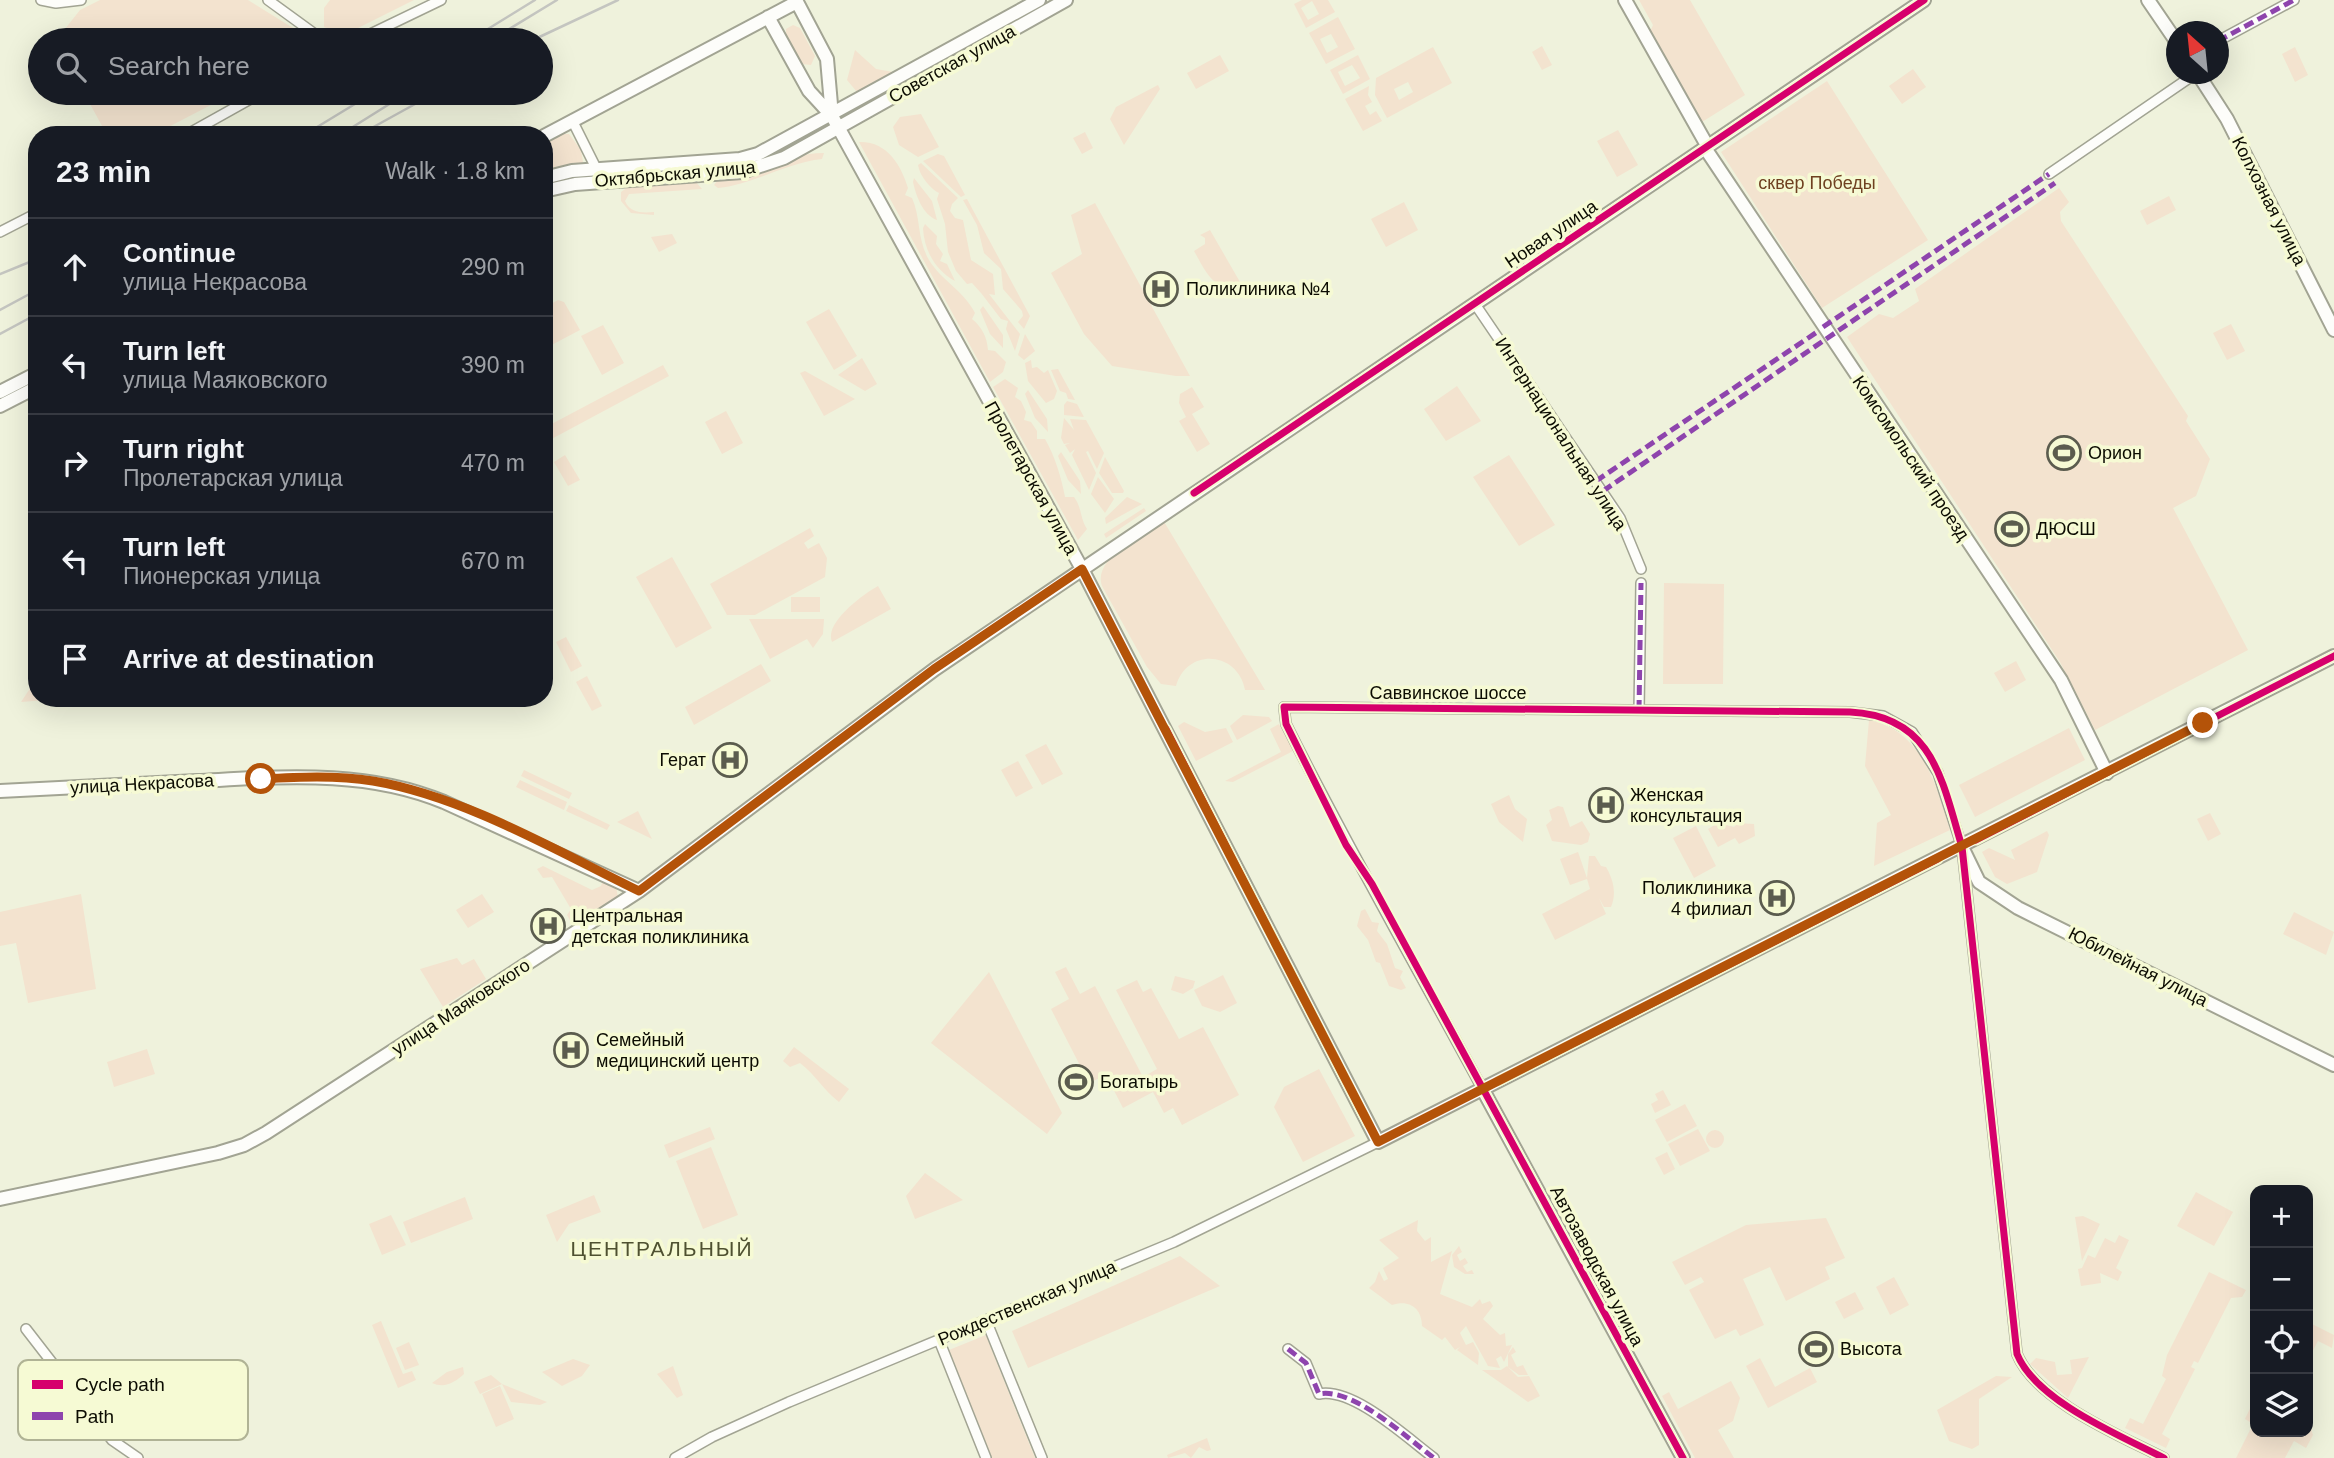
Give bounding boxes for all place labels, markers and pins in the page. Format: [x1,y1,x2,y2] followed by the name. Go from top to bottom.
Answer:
[1142,270,1180,308] hospital icon: Поликлиника №4
[1186,279,1330,299] place label: Поликлиника №4
[2045,434,2083,472] sports icon: Орион
[2088,443,2142,463] place label: Орион
[1993,510,2031,548] sports icon: ДЮСШ
[2036,519,2096,539] place label: ДЮСШ
[711,741,749,779] hospital icon: Герат
[660,750,706,770] place label: Герат
[1630,785,1742,826] place label: Женская консультация
[1587,786,1625,824] hospital icon: Женская консультация
[1642,878,1753,919] place label: Поликлиника 4 филиал
[1758,879,1796,917] hospital icon: Поликлиника 4 филиал
[572,906,750,947] place label: Центральная детская поликлиника
[529,907,567,945] hospital icon: Центральная детская поликлиника
[596,1030,759,1071] place label: Семейный медицинский центр
[552,1031,590,1069] hospital icon: Семейный медицинский центр
[1057,1063,1095,1101] sports icon: Богатырь
[1100,1072,1178,1092] place label: Богатырь
[1797,1330,1835,1368] sports icon: Высота
[1840,1339,1903,1359] place label: Высота

